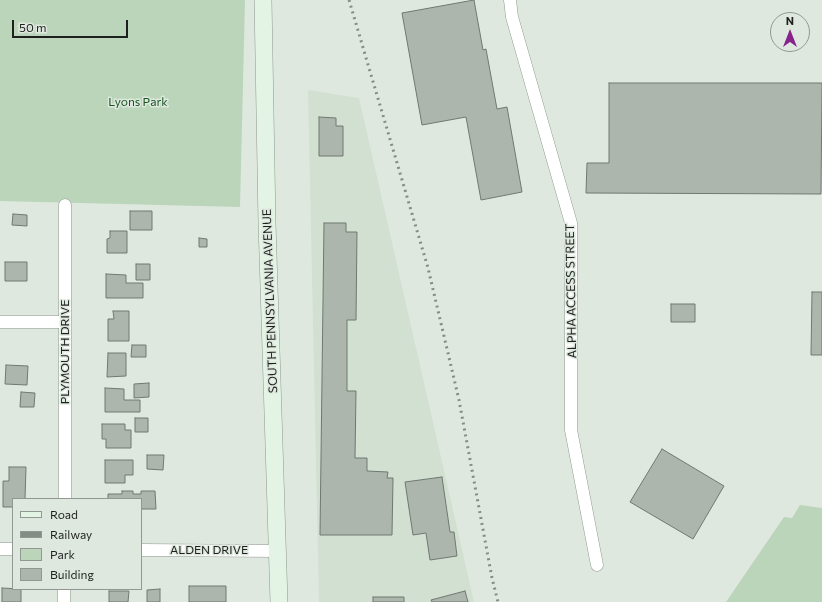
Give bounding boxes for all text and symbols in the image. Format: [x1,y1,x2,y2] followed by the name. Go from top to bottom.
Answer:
[14,12,130,38] scale bar
[770,12,810,52] north arrow
[786,14,794,27] text: N
[19,20,47,34] text: 50 m
[108,95,168,109] park label: Lyons Park
[260,209,280,393] street label: SOUTH PENNSYLVANIA AVENUE
[563,224,579,358] street label: ALPHA ACCESS STREET
[58,300,72,404] street label: PLYMOUTH DRIVE
[12,498,142,590] legend
[50,507,78,521] text: Road
[50,527,92,541] text: Railway
[170,543,248,557] street label: ALDEN DRIVE
[50,547,75,561] text: Park
[50,567,94,581] text: Building

